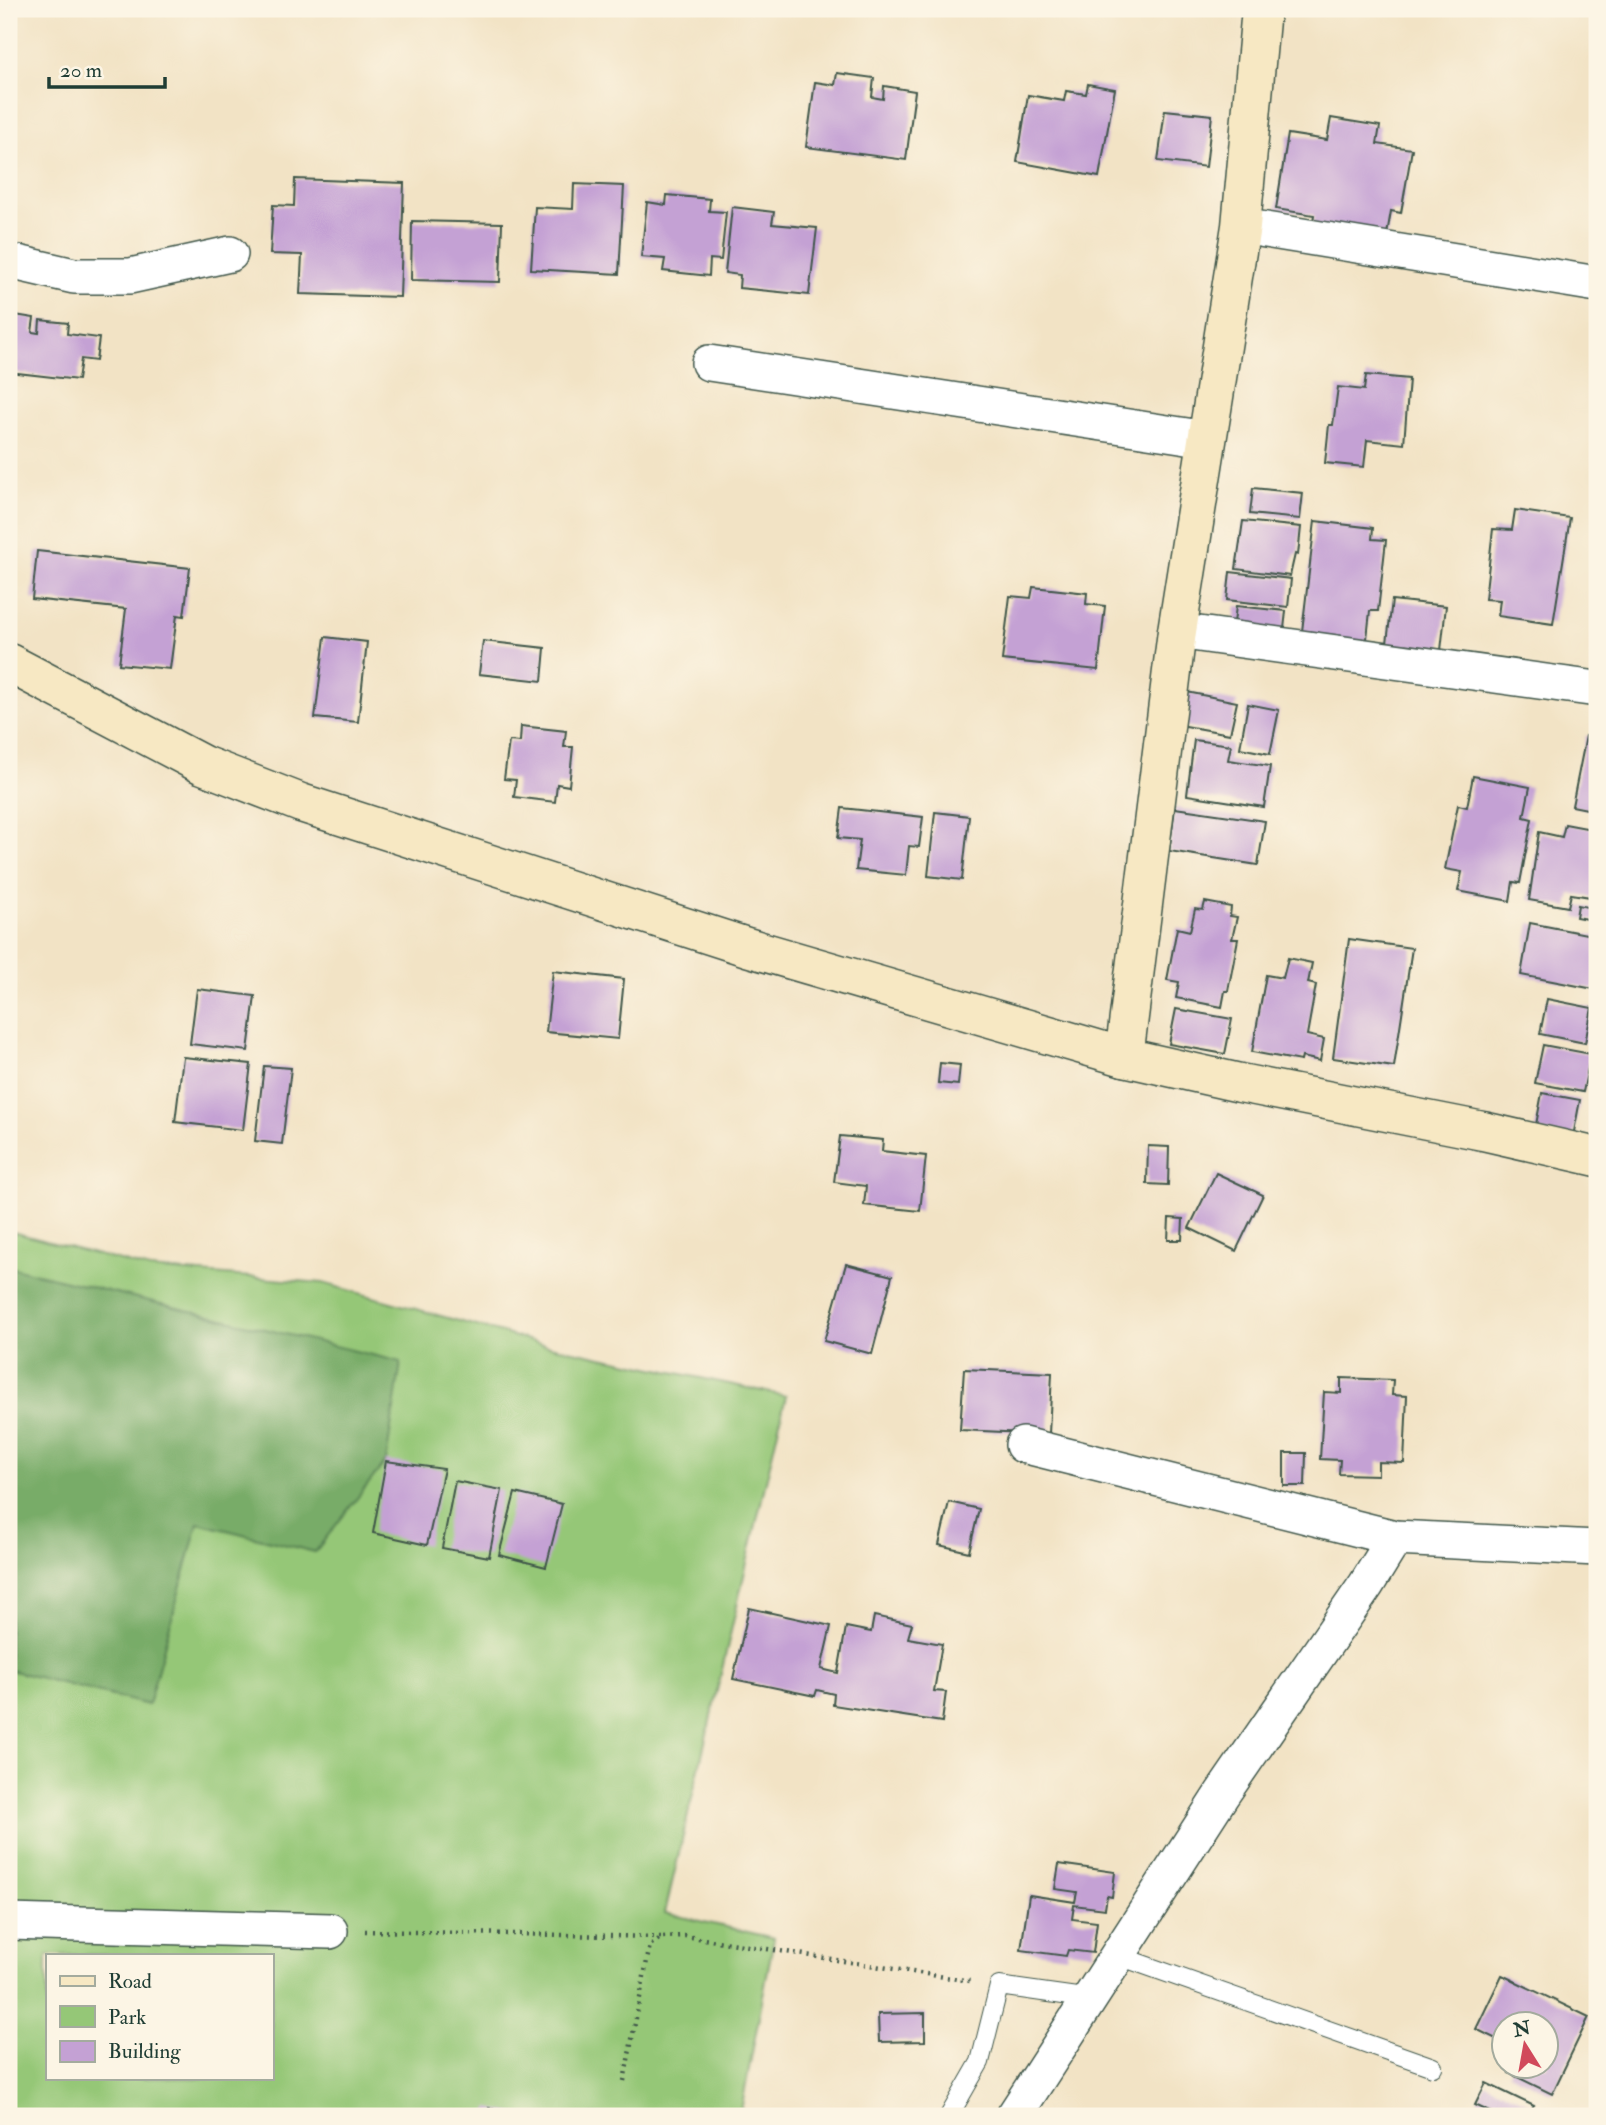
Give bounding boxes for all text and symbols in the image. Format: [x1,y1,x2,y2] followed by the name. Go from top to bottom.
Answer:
[49,46,164,90] scale bar
[60,57,102,84] text: 20 m
[46,1954,273,2080] legend
[108,1968,153,1995] text: Road
[108,2004,146,2031] text: Park
[1490,2010,1560,2080] north arrow
[1510,2016,1534,2043] text: N
[108,2038,181,2065] text: Building

